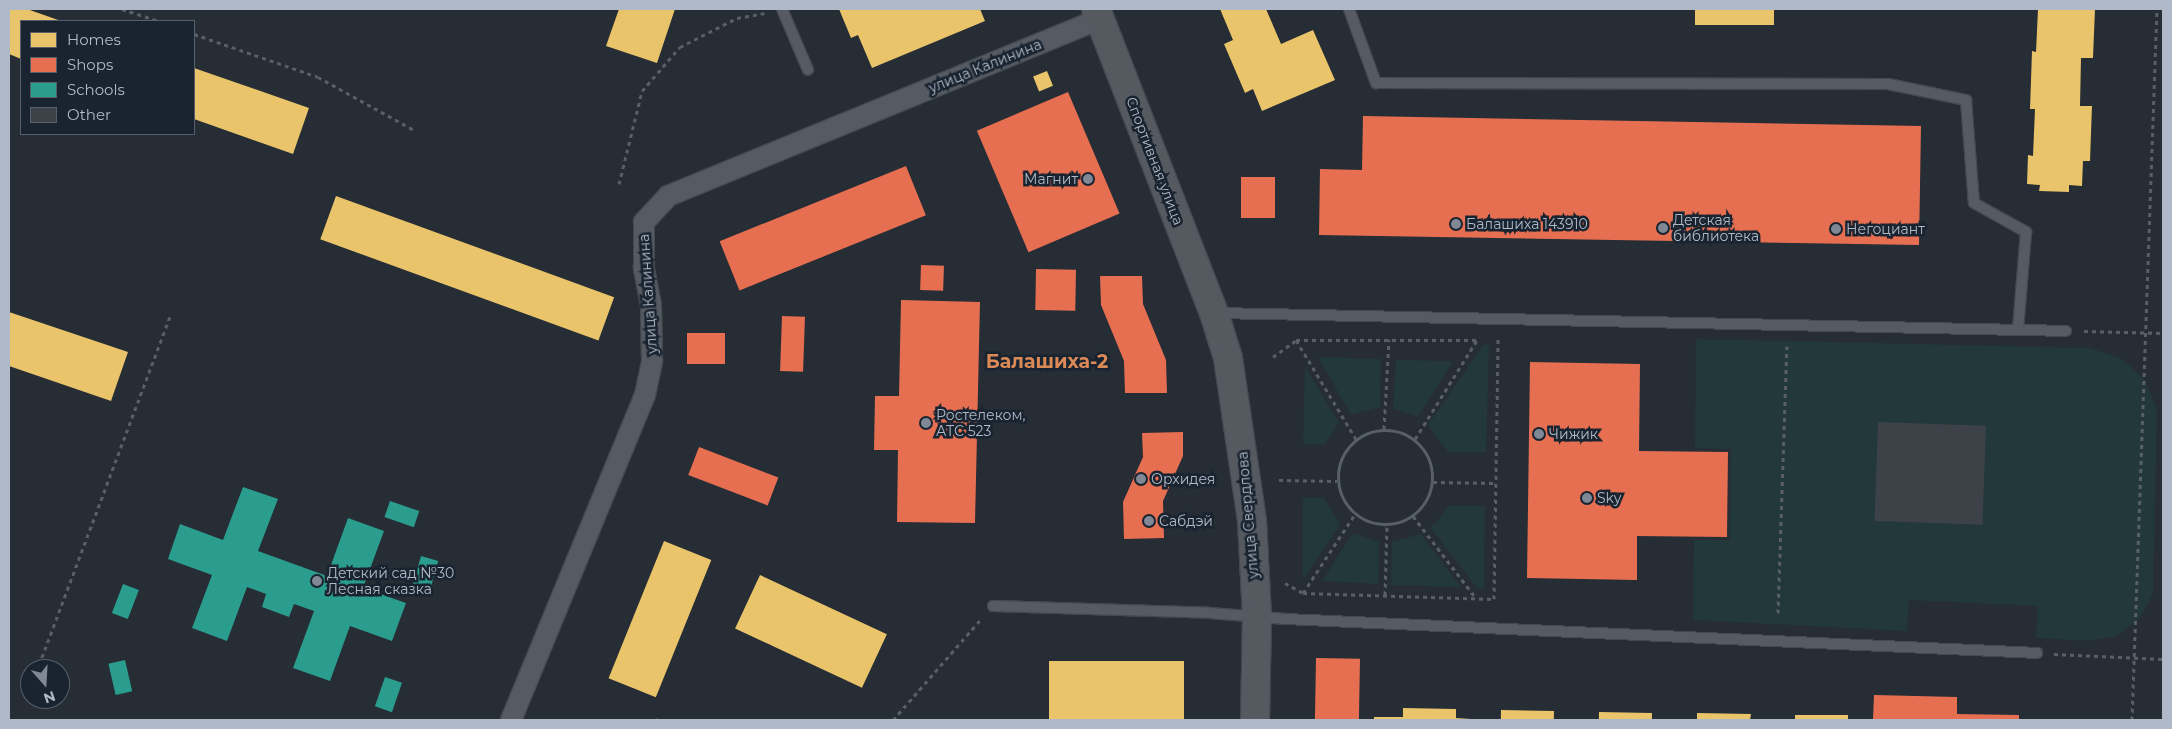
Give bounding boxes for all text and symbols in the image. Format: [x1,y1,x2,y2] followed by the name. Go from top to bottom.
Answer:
[20,20,195,135] legend
[67,30,121,49] text: Homes
[926,36,1044,96] street label: улица Калинина
[67,55,113,74] text: Shops
[67,80,125,99] text: Schools
[1123,95,1187,227] street label: Спортивная улица
[67,105,111,124] text: Other
[1024,171,1078,187] place label: Магнит
[1082,173,1094,185] marker: Магнит
[1673,212,1759,244] place label: Детская библиотека
[1466,216,1588,232] place label: Балашиха 143910
[1450,218,1462,230] marker: Балашиха 143910
[1846,221,1925,237] place label: Негоциант
[1657,222,1669,234] marker: Детская библиотека
[1830,223,1842,235] marker: Негоциант
[635,233,661,355] street label: улица Калинина
[986,351,1108,373] district label: Балашиха-2
[936,407,1026,440] place label: Ростелеком, АТС 523
[920,417,932,429] marker: Ростелеком, АТС 523
[1549,426,1598,442] place label: Чижик
[1533,428,1545,440] marker: Чижик
[1234,451,1262,579] street label: улица Свердлова
[1151,471,1215,487] place label: Орхидея
[1135,473,1147,485] marker: Орхидея
[1597,490,1621,506] place label: Sky
[1581,492,1593,504] marker: Sky
[1159,513,1213,529] place label: Сабдэй
[1143,515,1155,527] marker: Сабдэй
[327,565,454,598] place label: Детский сад №30 Лесная сказка
[311,575,323,587] marker: Детский сад №30 Лесная сказка
[20,659,70,709] north arrow
[41,687,58,708] text: N

